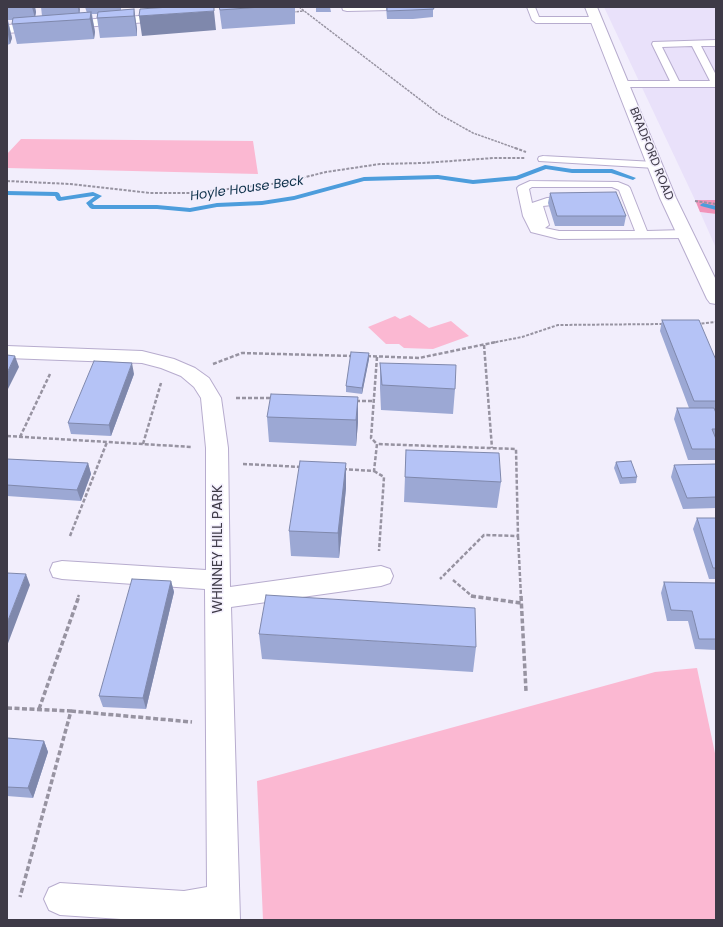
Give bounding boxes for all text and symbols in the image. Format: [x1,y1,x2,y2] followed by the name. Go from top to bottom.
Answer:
[626,105,676,203] street label: BRADFORD ROAD
[189,173,305,205] water label: Hoyle House Beck
[210,485,226,613] street label: WHINNEY HILL PARK

